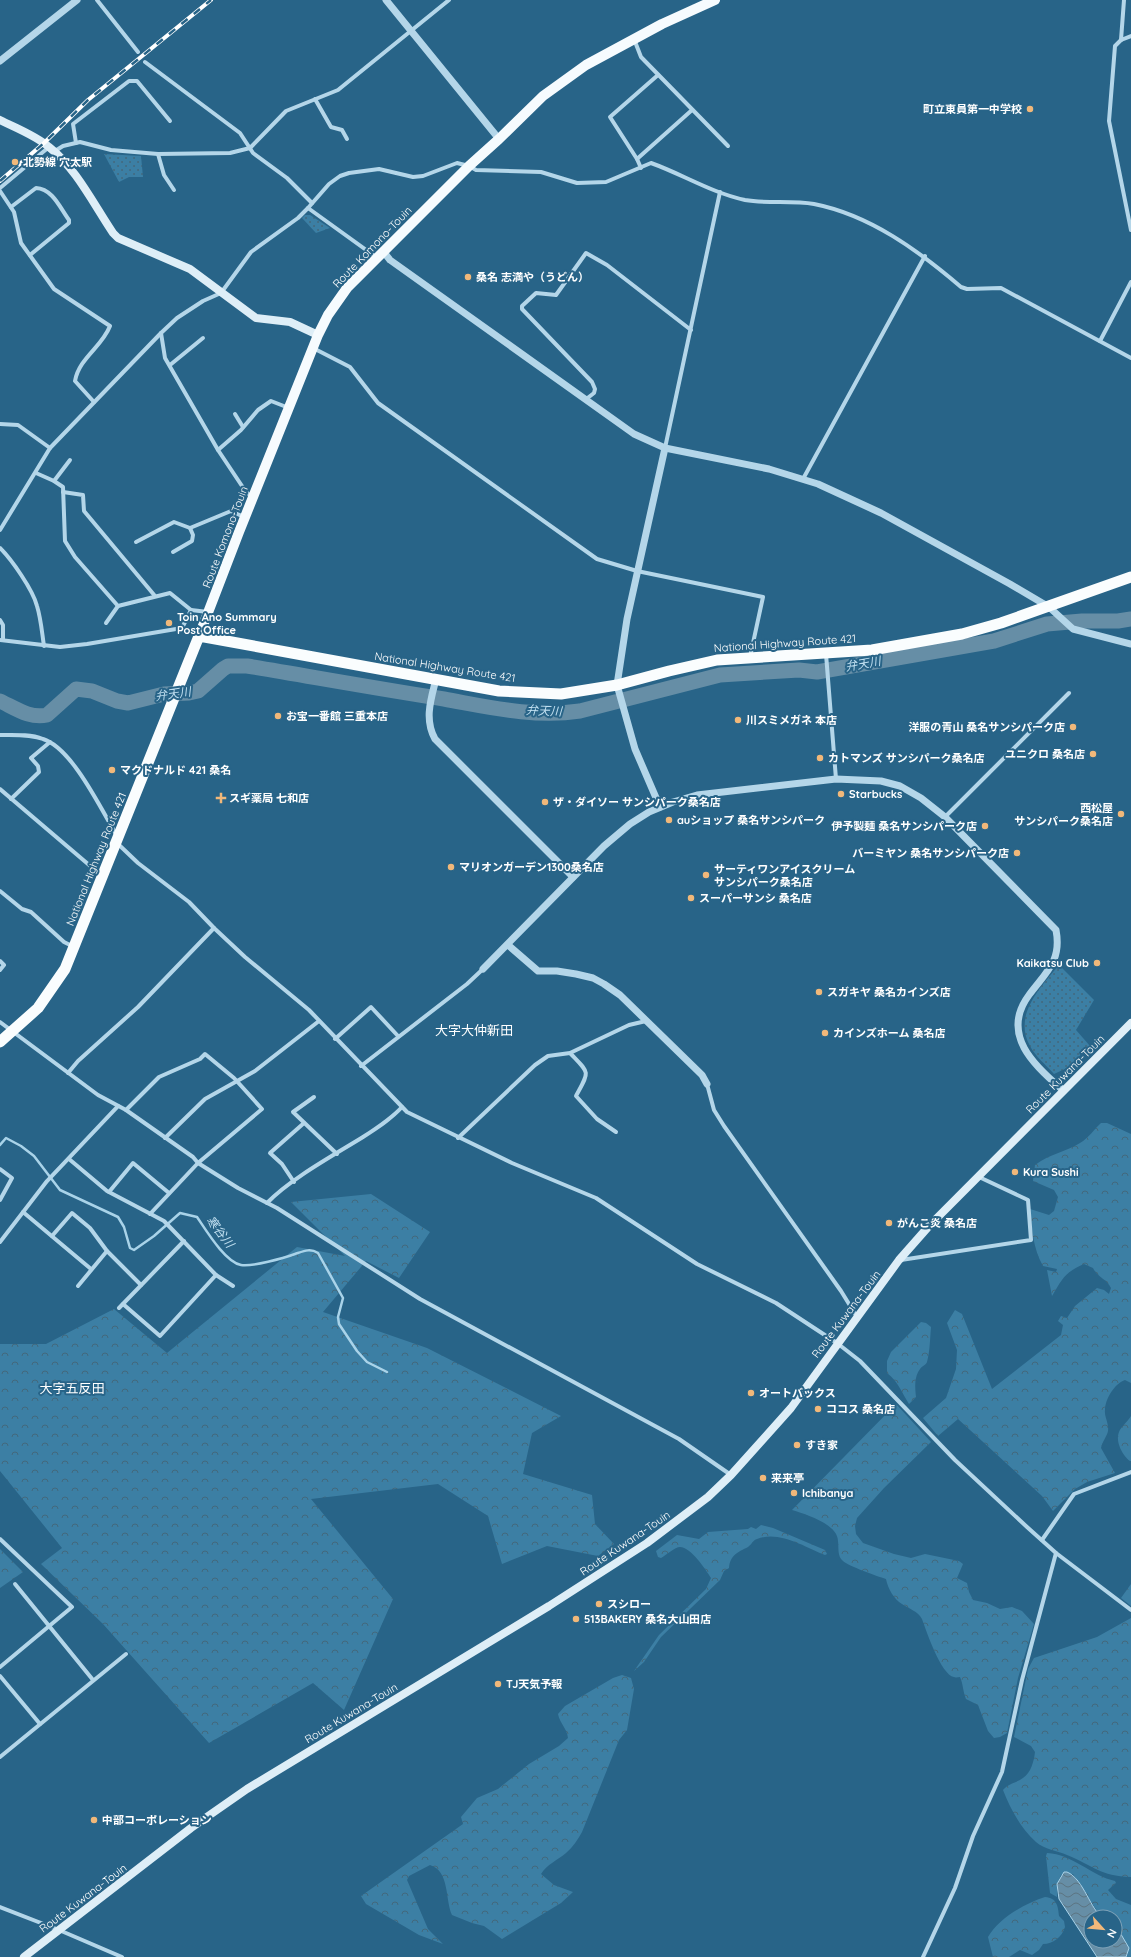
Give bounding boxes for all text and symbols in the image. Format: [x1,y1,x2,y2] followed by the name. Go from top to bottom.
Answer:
[923,102,1022,116] place label: 町立東員第一中学校
[1025,104,1035,114] marker: 町立東員第一中学校
[23,155,92,169] place label: 北勢線 穴太駅
[10,157,20,167] marker: 北勢線 穴太駅
[330,203,414,291] street label: Route Komono-Touin
[476,270,589,284] place label: 桑名 志満や（うどん）
[463,272,473,282] marker: 桑名 志満や（うどん）
[199,484,251,590] street label: Route Komono-Touin
[177,610,277,637] place label: Toin Ano Summary Post Office
[164,618,174,628] marker: Toin Ano Summary Post Office
[713,631,857,655] street label: National Highway Route 421
[373,649,517,685] street label: National Highway Route 421
[844,653,884,674] water label: 弁天川
[154,683,194,703] water label: 弁天川
[526,702,564,719] water label: 弁天川
[286,709,388,723] place label: お宝一番館 三重本店
[273,711,283,721] marker: お宝一番館 三重本店
[746,713,837,727] place label: 川スミメガネ 本店
[733,715,743,725] marker: 川スミメガネ 本店
[908,720,1065,734] place label: 洋服の青山 桑名サンシパーク店
[1068,722,1078,732] marker: 洋服の青山 桑名サンシパーク店
[1005,747,1085,761] place label: ユニクロ 桑名店
[1088,749,1098,759] marker: ユニクロ 桑名店
[828,751,985,765] place label: カトマンズ サンシパーク桑名店
[815,753,825,763] marker: カトマンズ サンシパーク桑名店
[120,763,231,777] place label: マクドナルド 421 桑名
[107,765,117,775] marker: マクドナルド 421 桑名
[849,787,902,801] place label: Starbucks
[836,789,846,799] marker: Starbucks
[63,790,129,928] street label: National Highway Route 421
[229,791,309,805] place label: スギ薬局 七和店
[216,793,226,803] marker: スギ薬局 七和店
[553,795,721,809] place label: ザ・ダイソー サンシパーク桑名店
[540,797,550,807] marker: ザ・ダイソー サンシパーク桑名店
[1014,801,1113,828] place label: 西松屋 サンシパーク桑名店
[1116,809,1126,819] marker: 西松屋 サンシパーク桑名店
[677,813,825,827] place label: auショップ 桑名サンシパーク
[664,815,674,825] marker: auショップ 桑名サンシパーク
[831,819,977,833] place label: 伊予製麺 桑名サンシパーク店
[980,821,990,831] marker: 伊予製麺 桑名サンシパーク店
[852,846,1009,860] place label: バーミヤン 桑名サンシパーク店
[1012,848,1022,858] marker: バーミヤン 桑名サンシパーク店
[459,860,604,874] place label: マリオンガーデン1300桑名店
[446,862,456,872] marker: マリオンガーデン1300桑名店
[714,862,855,889] place label: サーティワンアイスクリーム サンシパーク桑名店
[701,870,711,880] marker: サーティワンアイスクリーム サンシパーク桑名店
[699,891,812,905] place label: スーパーサンシ 桑名店
[686,893,696,903] marker: スーパーサンシ 桑名店
[1016,956,1089,970] place label: Kaikatsu Club
[1092,958,1102,968] marker: Kaikatsu Club
[827,985,951,999] place label: スガキヤ 桑名カインズ店
[814,987,824,997] marker: スガキヤ 桑名カインズ店
[435,1022,513,1038] district label: 大字大仲新田
[833,1026,946,1040] place label: カインズホーム 桑名店
[820,1028,830,1038] marker: カインズホーム 桑名店
[1023,1032,1107,1116] street label: Route Kuwana-Touin
[1023,1165,1079,1179] place label: Kura Sushi
[1010,1167,1020,1177] marker: Kura Sushi
[203,1213,239,1252] water label: 寒谷川
[897,1216,977,1230] place label: がんこ炎 桑名店
[884,1218,894,1228] marker: がんこ炎 桑名店
[809,1267,883,1361] street label: Route Kuwana-Touin
[39,1380,105,1396] district label: 大字五反田
[759,1386,836,1400] place label: オートバックス
[746,1388,756,1398] marker: オートバックス
[826,1402,895,1416] place label: ココス 桑名店
[813,1404,823,1414] marker: ココス 桑名店
[805,1438,838,1452] place label: すき家
[792,1440,802,1450] marker: すき家
[771,1471,804,1485] place label: 来来亭
[758,1473,768,1483] marker: 来来亭
[802,1486,854,1500] place label: Ichibanya
[789,1488,799,1498] marker: Ichibanya
[577,1508,673,1578] street label: Route Kuwana-Touin
[607,1597,651,1611] place label: スシロー
[594,1599,604,1609] marker: スシロー
[584,1612,711,1626] place label: 513BAKERY 桑名大山田店
[571,1614,581,1624] marker: 513BAKERY 桑名大山田店
[506,1677,562,1691] place label: TJ天気予報
[493,1679,503,1689] marker: TJ天気予報
[302,1680,400,1746] street label: Route Kuwana-Touin
[102,1813,212,1827] place label: 中部コーポレーション
[89,1815,99,1825] marker: 中部コーポレーション
[36,1861,130,1935] street label: Route Kuwana-Touin
[1083,1909,1123,1949] north arrow
[1104,1927,1120,1940] text: N

